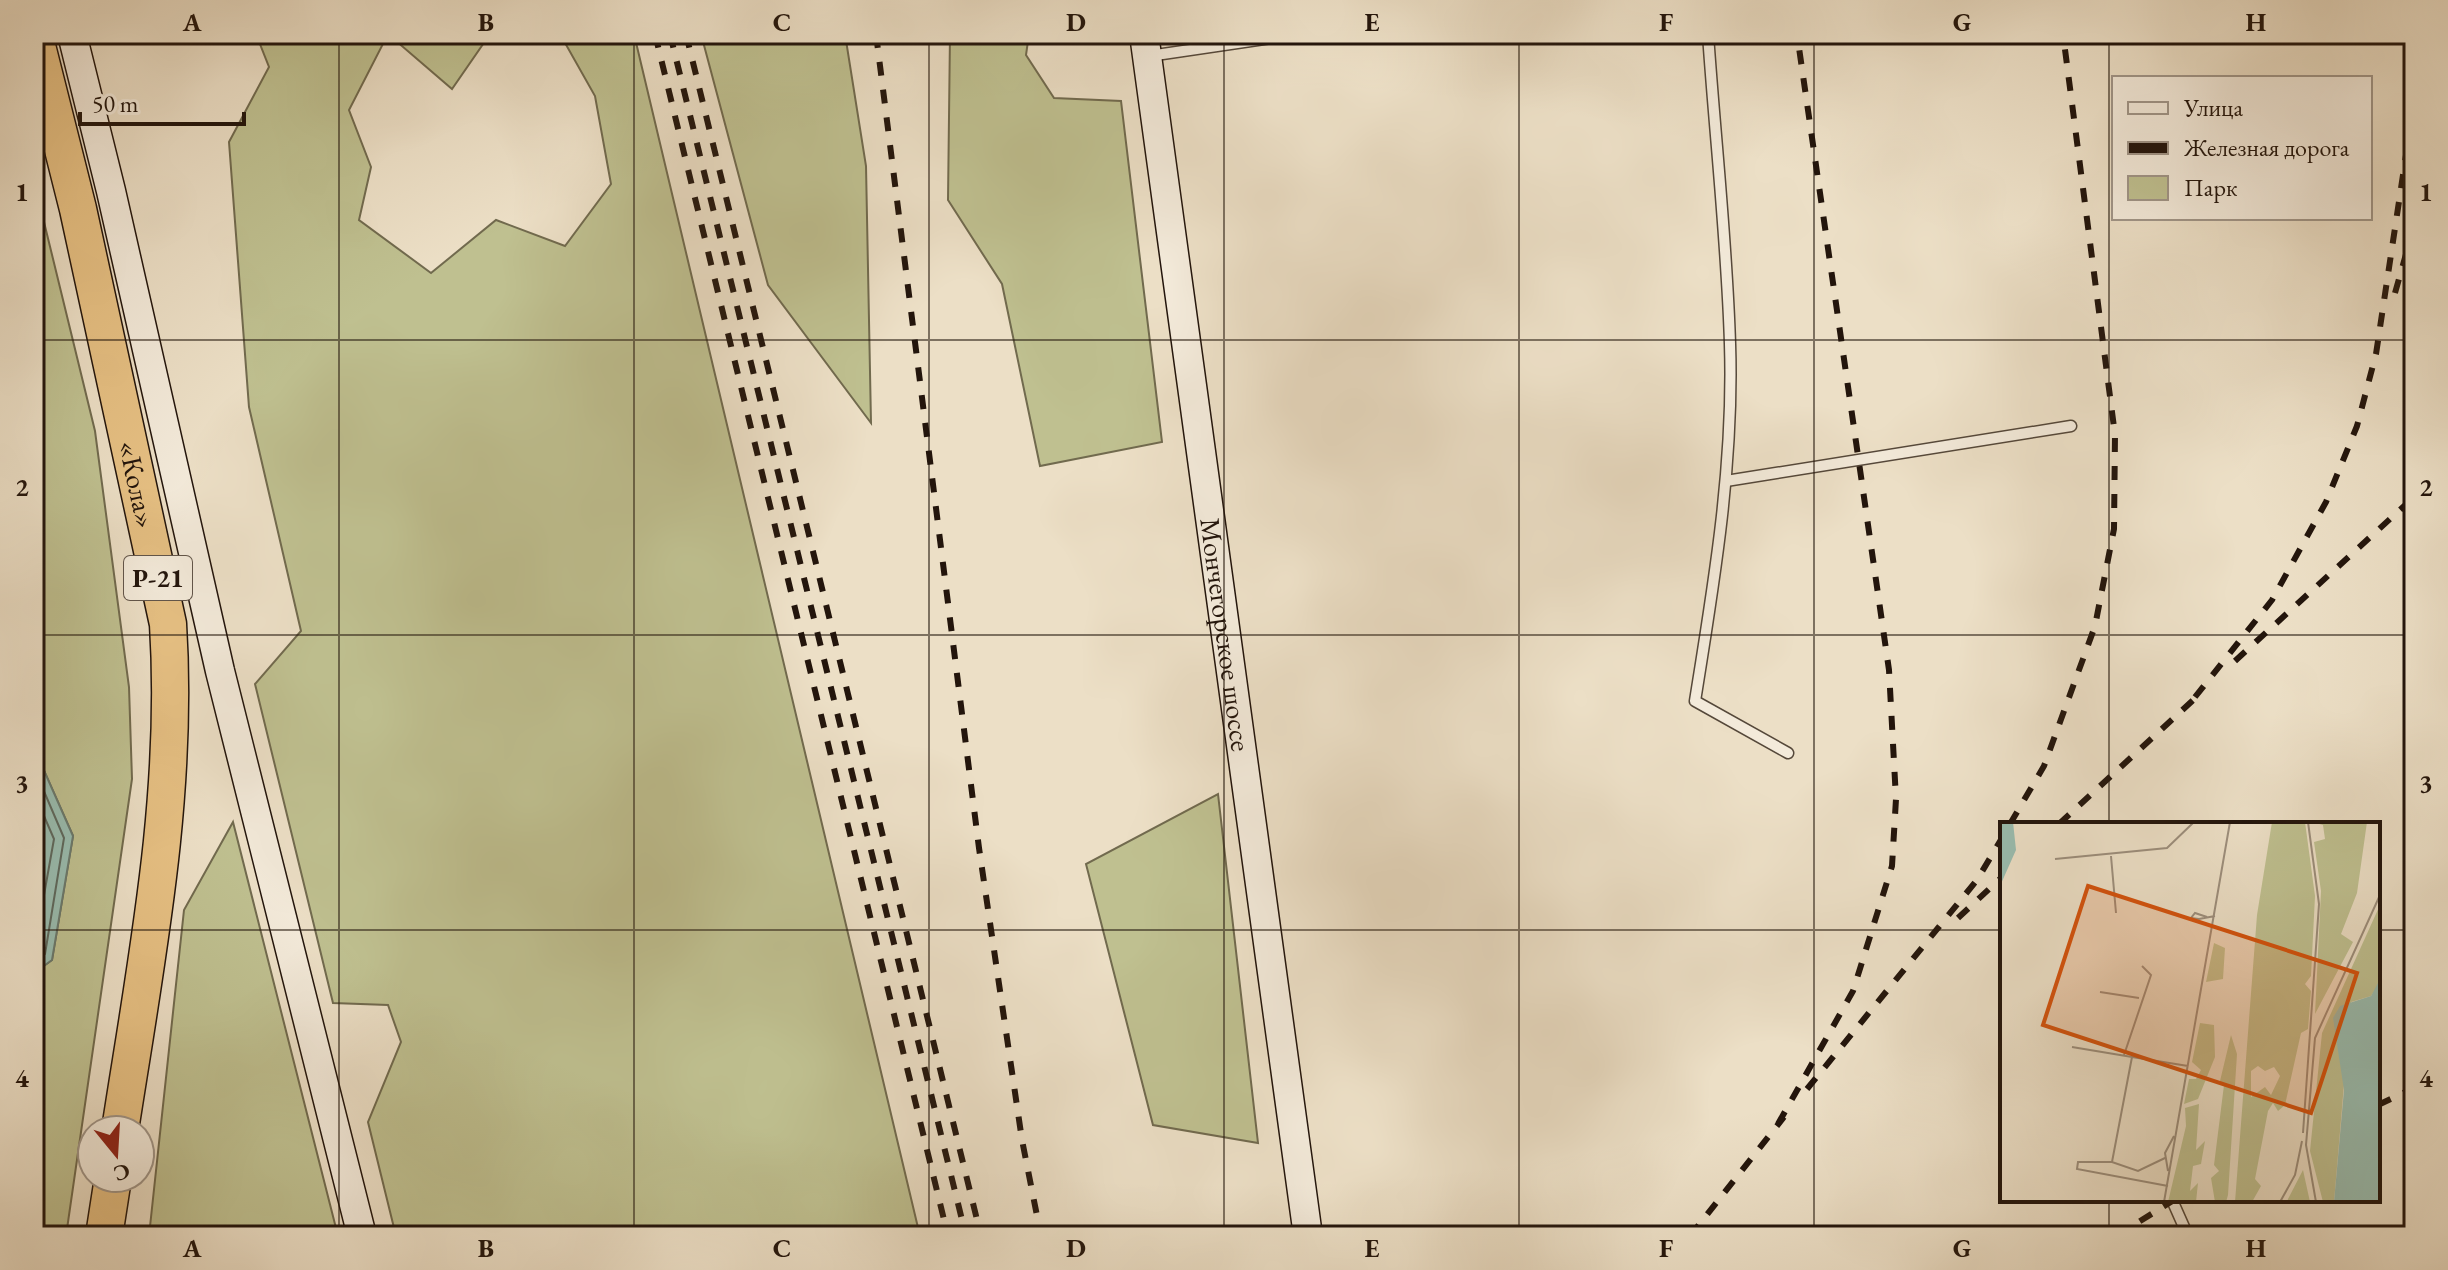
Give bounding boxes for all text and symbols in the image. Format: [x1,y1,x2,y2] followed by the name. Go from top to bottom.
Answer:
[182,5,202,39] text: A
[478,5,494,39] text: B
[773,5,791,39] text: C
[1066,5,1086,39] text: D
[1365,5,1380,39] text: E
[1659,5,1673,39] text: F
[1953,5,1972,39] text: G
[2246,5,2267,39] text: H
[80,76,244,126] scale bar
[2112,76,2372,220] legend
[92,88,139,119] text: 50 m
[2183,92,2243,123] text: Улица
[2183,132,2350,163] text: Железная дорога
[2184,172,2238,203] text: Парк
[15,175,29,209] text: 1
[2419,175,2433,209] text: 1
[111,437,165,532] street label: «Кола»
[15,470,29,504] text: 2
[2419,470,2433,504] text: 2
[1192,516,1260,753] street label: Мончегорское шоссе
[124,556,192,600] road number: Р-21
[15,766,29,800] text: 3
[2419,766,2433,800] text: 3
[2000,822,2380,1202] inset map
[15,1061,29,1095] text: 4
[2419,1061,2433,1095] text: 4
[76,1114,156,1194] north arrow
[110,1156,134,1189] text: С
[182,1231,202,1265] text: A
[478,1231,494,1265] text: B
[773,1231,791,1265] text: C
[1066,1231,1086,1265] text: D
[1365,1231,1380,1265] text: E
[1659,1231,1673,1265] text: F
[1953,1231,1972,1265] text: G
[2246,1231,2267,1265] text: H

